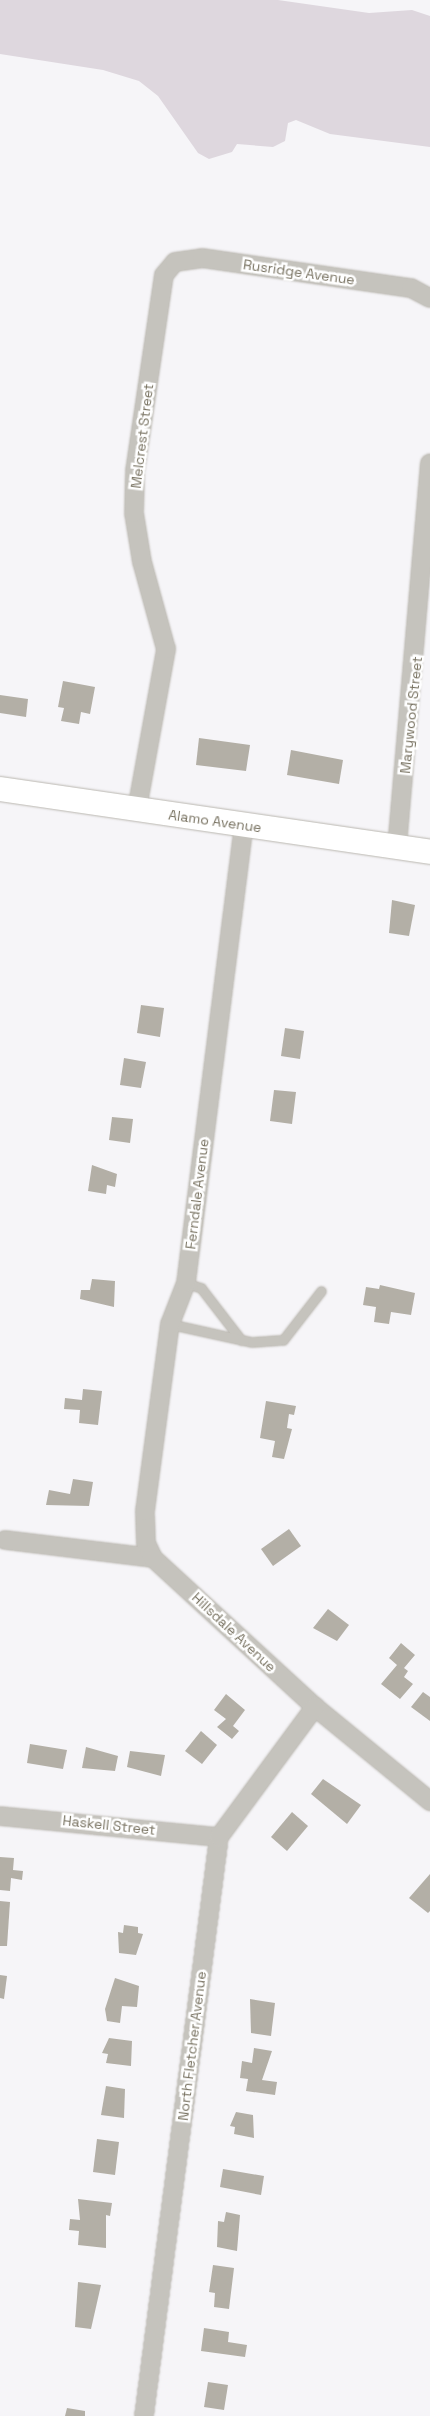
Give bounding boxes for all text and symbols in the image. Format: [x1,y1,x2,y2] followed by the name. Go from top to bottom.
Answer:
[242,256,356,288] street label: Rusridge Avenue
[127,383,157,489] street label: Melcrest Street
[396,656,426,774] street label: Marywood Street
[167,806,263,836] street label: Alamo Avenue
[182,1138,212,1250] street label: Ferndale Avenue
[189,1589,279,1675] street label: Hillsdale Avenue
[62,1812,156,1838] street label: Haskell Street
[174,1970,210,2122] street label: North Fletcher Avenue

